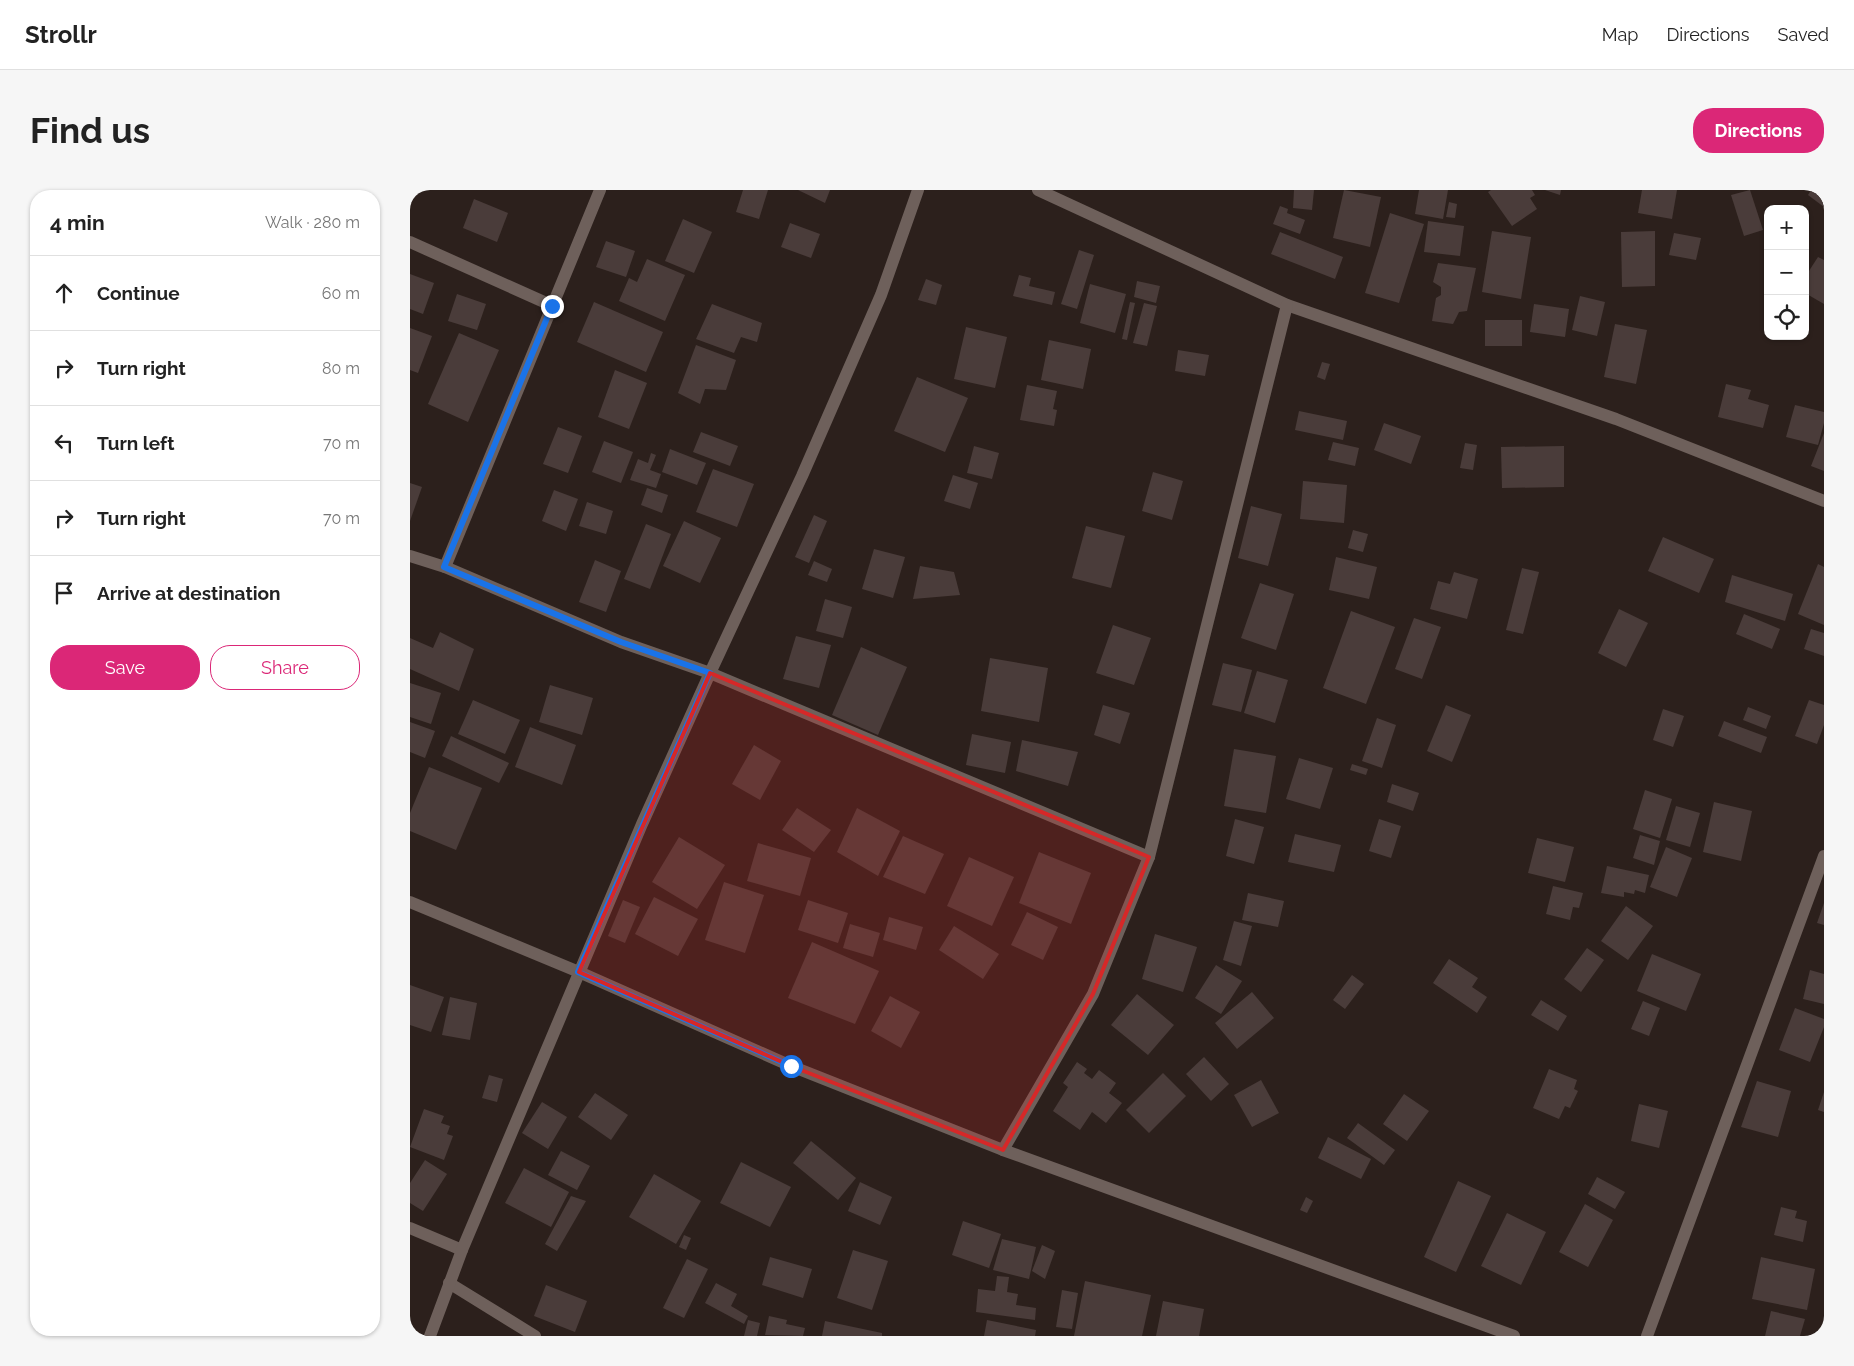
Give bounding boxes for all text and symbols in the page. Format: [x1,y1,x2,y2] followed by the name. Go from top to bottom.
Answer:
[25,20,97,49] text: Strollr
[1602,24,1638,45] text: Map
[1666,24,1750,45] text: Directions
[1778,24,1829,45] text: Saved
[1693,108,1824,153] button: Directions
[30,110,150,151] text: Find us
[1764,205,1809,340] map controls
[1764,205,1809,250] button: +
[50,210,105,235] text: 4 min
[265,213,360,232] text: Walk · 280 m
[1764,250,1809,295] button: −
[50,279,78,307] icon: ahead
[97,282,180,304] text: Continue
[322,284,360,303] text: 60 m
[541,295,564,318] route end
[1764,295,1809,340] button: locate
[50,354,78,382] icon: right
[97,357,186,379] text: Turn right
[322,359,360,378] text: 80 m
[50,429,78,457] icon: left
[97,432,174,454] text: Turn left
[323,434,360,453] text: 70 m
[50,504,78,532] icon: right
[97,507,186,529] text: Turn right
[323,509,360,528] text: 70 m
[50,579,78,607] icon: arrive
[97,582,281,604] text: Arrive at destination
[50,645,200,690] button: Save
[210,645,360,690] button: Share
[780,1055,803,1078] route start

